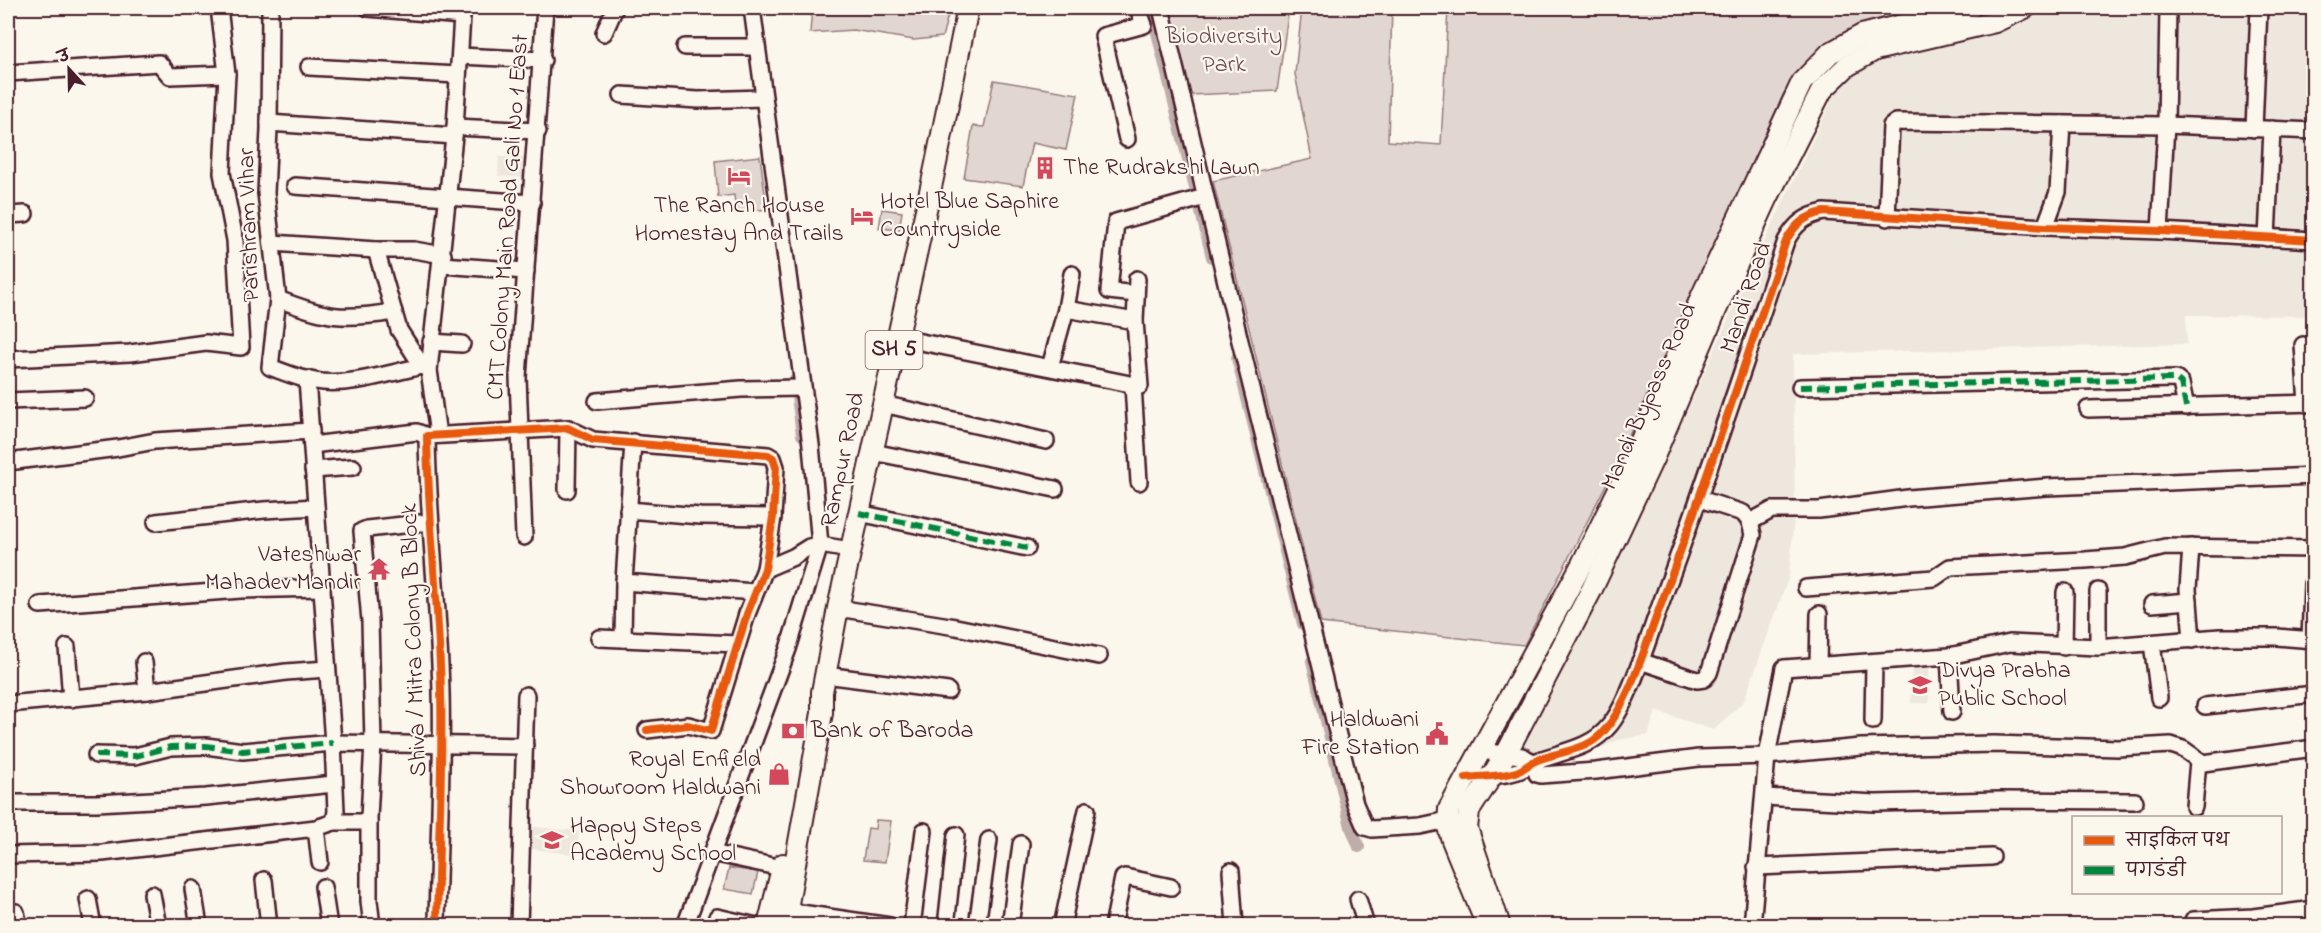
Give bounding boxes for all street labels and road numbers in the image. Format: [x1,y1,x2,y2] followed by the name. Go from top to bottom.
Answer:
[479,33,540,401] street label: CMT Colony Main Road Gali No 1 East
[230,147,270,303] street label: Parishram Vihar
[1712,237,1782,358] street label: Mandi Road
[1593,297,1708,496] street label: Mandi Bypass Road
[866,331,922,369] road number: SH 5
[813,389,875,531] street label: Rampur Road
[393,502,438,777] street label: Shiva / Mitra Colony B Block

